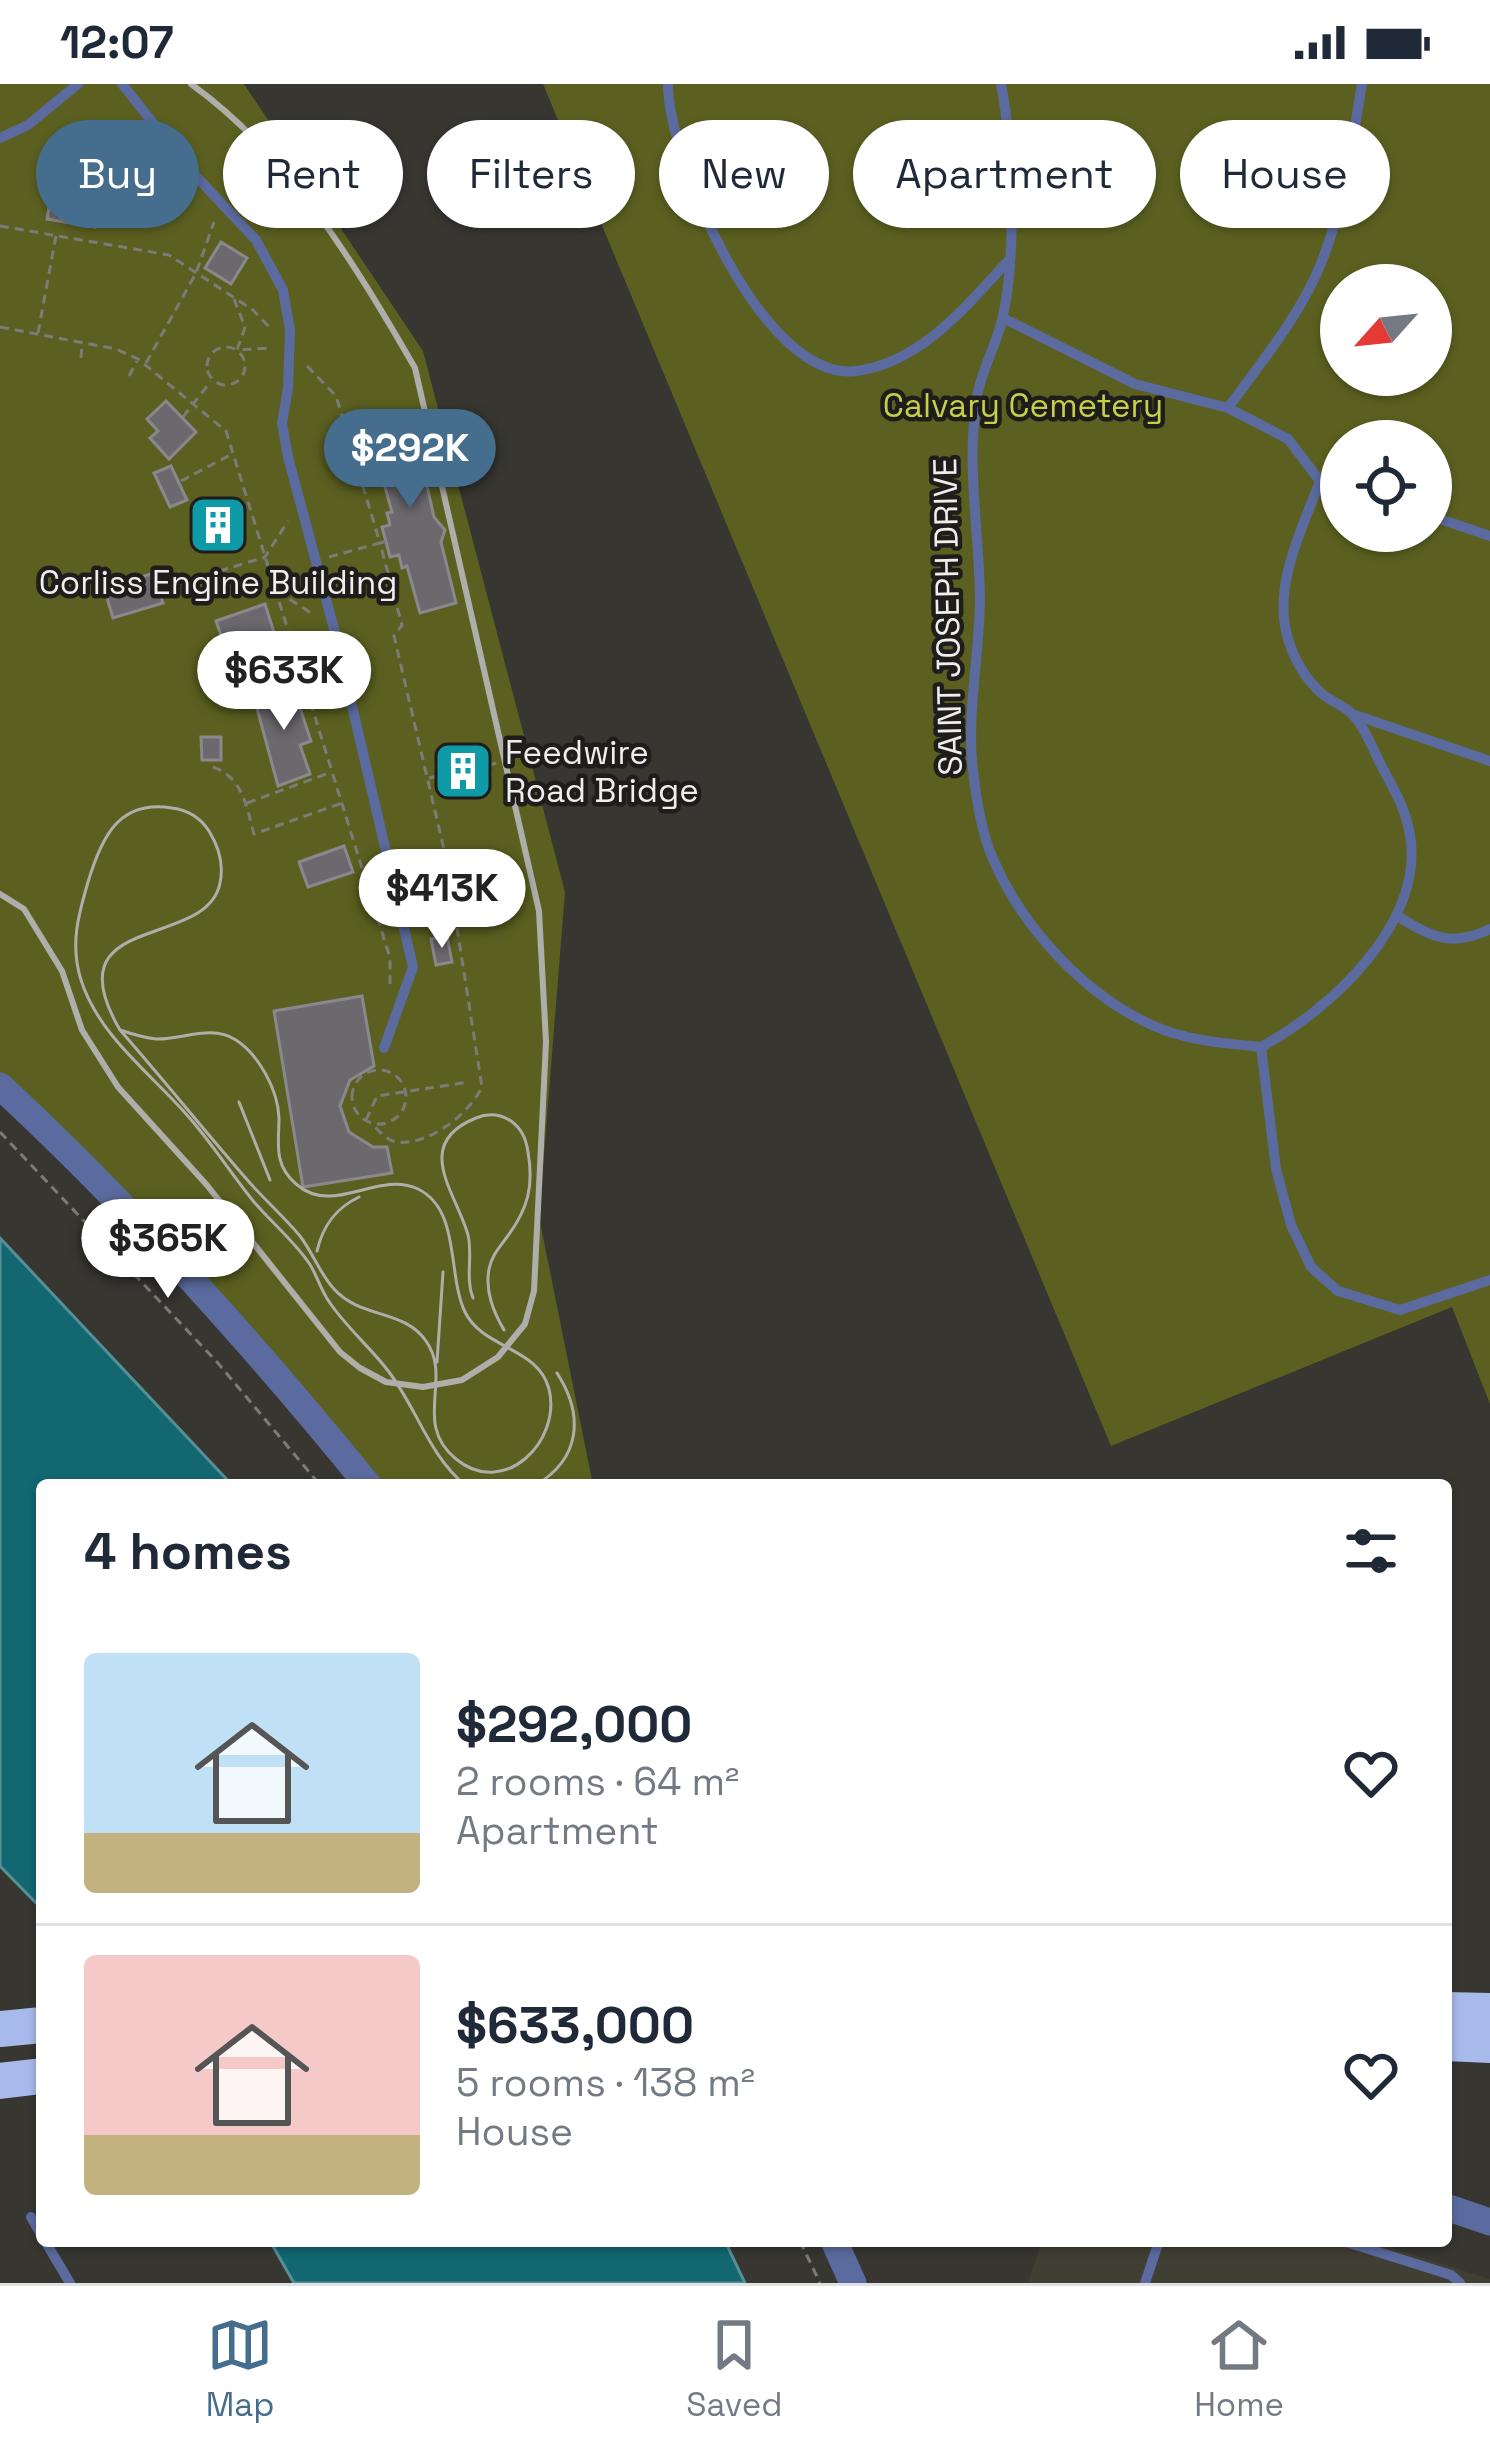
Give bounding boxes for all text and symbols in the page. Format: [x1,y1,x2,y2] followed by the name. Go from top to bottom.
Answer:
[60,14,174,71] text: 12:07
[36,120,199,228] chip: Buy
[223,120,403,228] chip: Rent
[427,120,635,228] chip: Filters
[659,120,829,228] chip: New
[853,120,1156,228] chip: Apartment
[1180,120,1390,228] chip: House
[1320,264,1452,396] north arrow
[1320,264,1452,552] map controls
[883,385,1163,427] park label: Calvary Cemetery
[326,409,494,511] pin: $292K
[1320,420,1452,552] button: locate
[351,423,469,472] text: $292K
[924,458,972,776] street label: SAINT JOSEPH DRIVE
[187,494,249,556] building icon: Corliss Engine Building
[39,562,397,604] place label: Corliss Engine Building
[200,631,368,733] pin: $633K
[224,645,344,694] text: $633K
[505,732,699,812] place label: Feedwire Road Bridge
[432,740,494,802] building icon: Feedwire Road Bridge
[358,849,526,951] pin: $413K
[386,863,498,912] text: $413K
[84,1199,252,1301] pin: $365K
[108,1213,228,1262] text: $365K
[1338,1518,1404,1584] icon: filters
[84,1519,292,1584] text: 4 homes
[456,1692,692,1757] text: $292,000
[180,1701,324,1845] icon: home
[1338,1740,1404,1806] icon: heart
[456,1757,739,1806] text: 2 rooms · 64 m²
[456,1806,659,1855] text: Apartment
[456,1993,694,2058] text: $633,000
[180,2003,324,2147] icon: home
[1338,2042,1404,2108] icon: heart
[456,2058,755,2107] text: 5 rooms · 138 m²
[456,2107,573,2156] text: House
[206,2312,275,2426] tab: Map
[686,2312,783,2426] tab: Saved
[1194,2312,1284,2426] tab: Home

